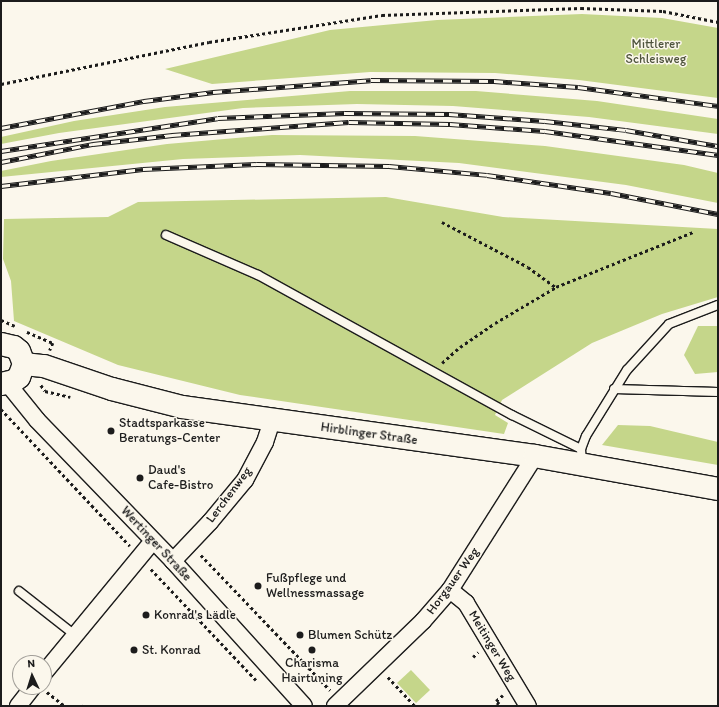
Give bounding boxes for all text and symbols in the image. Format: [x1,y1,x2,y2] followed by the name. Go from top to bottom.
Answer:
[626,37,686,68] park label: Mittlerer Schleisweg
[119,416,220,447] place label: Stadtsparkasse Beratungs-Center
[320,419,418,449] street label: Hirblinger Straße
[106,426,116,436] marker: Stadtsparkasse Beratungs-Center
[148,463,213,494] place label: Daud's Cafe-Bistro
[203,464,255,526] street label: Lerchenweg
[135,473,145,483] marker: Daud's Cafe-Bistro
[117,503,195,585] street label: Wertinger Straße
[424,545,482,617] street label: Horgauer Weg
[266,571,364,602] place label: Fußpflege und Wellnessmassage
[253,581,263,591] marker: Fußpflege und Wellnessmassage
[154,607,236,623] place label: Konrad's Lädle
[465,608,519,684] street label: Meitinger Weg
[141,610,151,620] marker: Konrad's Lädle
[308,627,392,643] place label: Blumen Schütz
[295,630,305,640] marker: Blumen Schütz
[142,642,201,658] place label: St. Konrad
[129,645,139,655] marker: St. Konrad
[307,645,317,655] marker: Charisma Hairtuning
[12,655,52,695] north arrow
[282,656,342,687] place label: Charisma Hairtuning
[27,657,35,670] text: N

